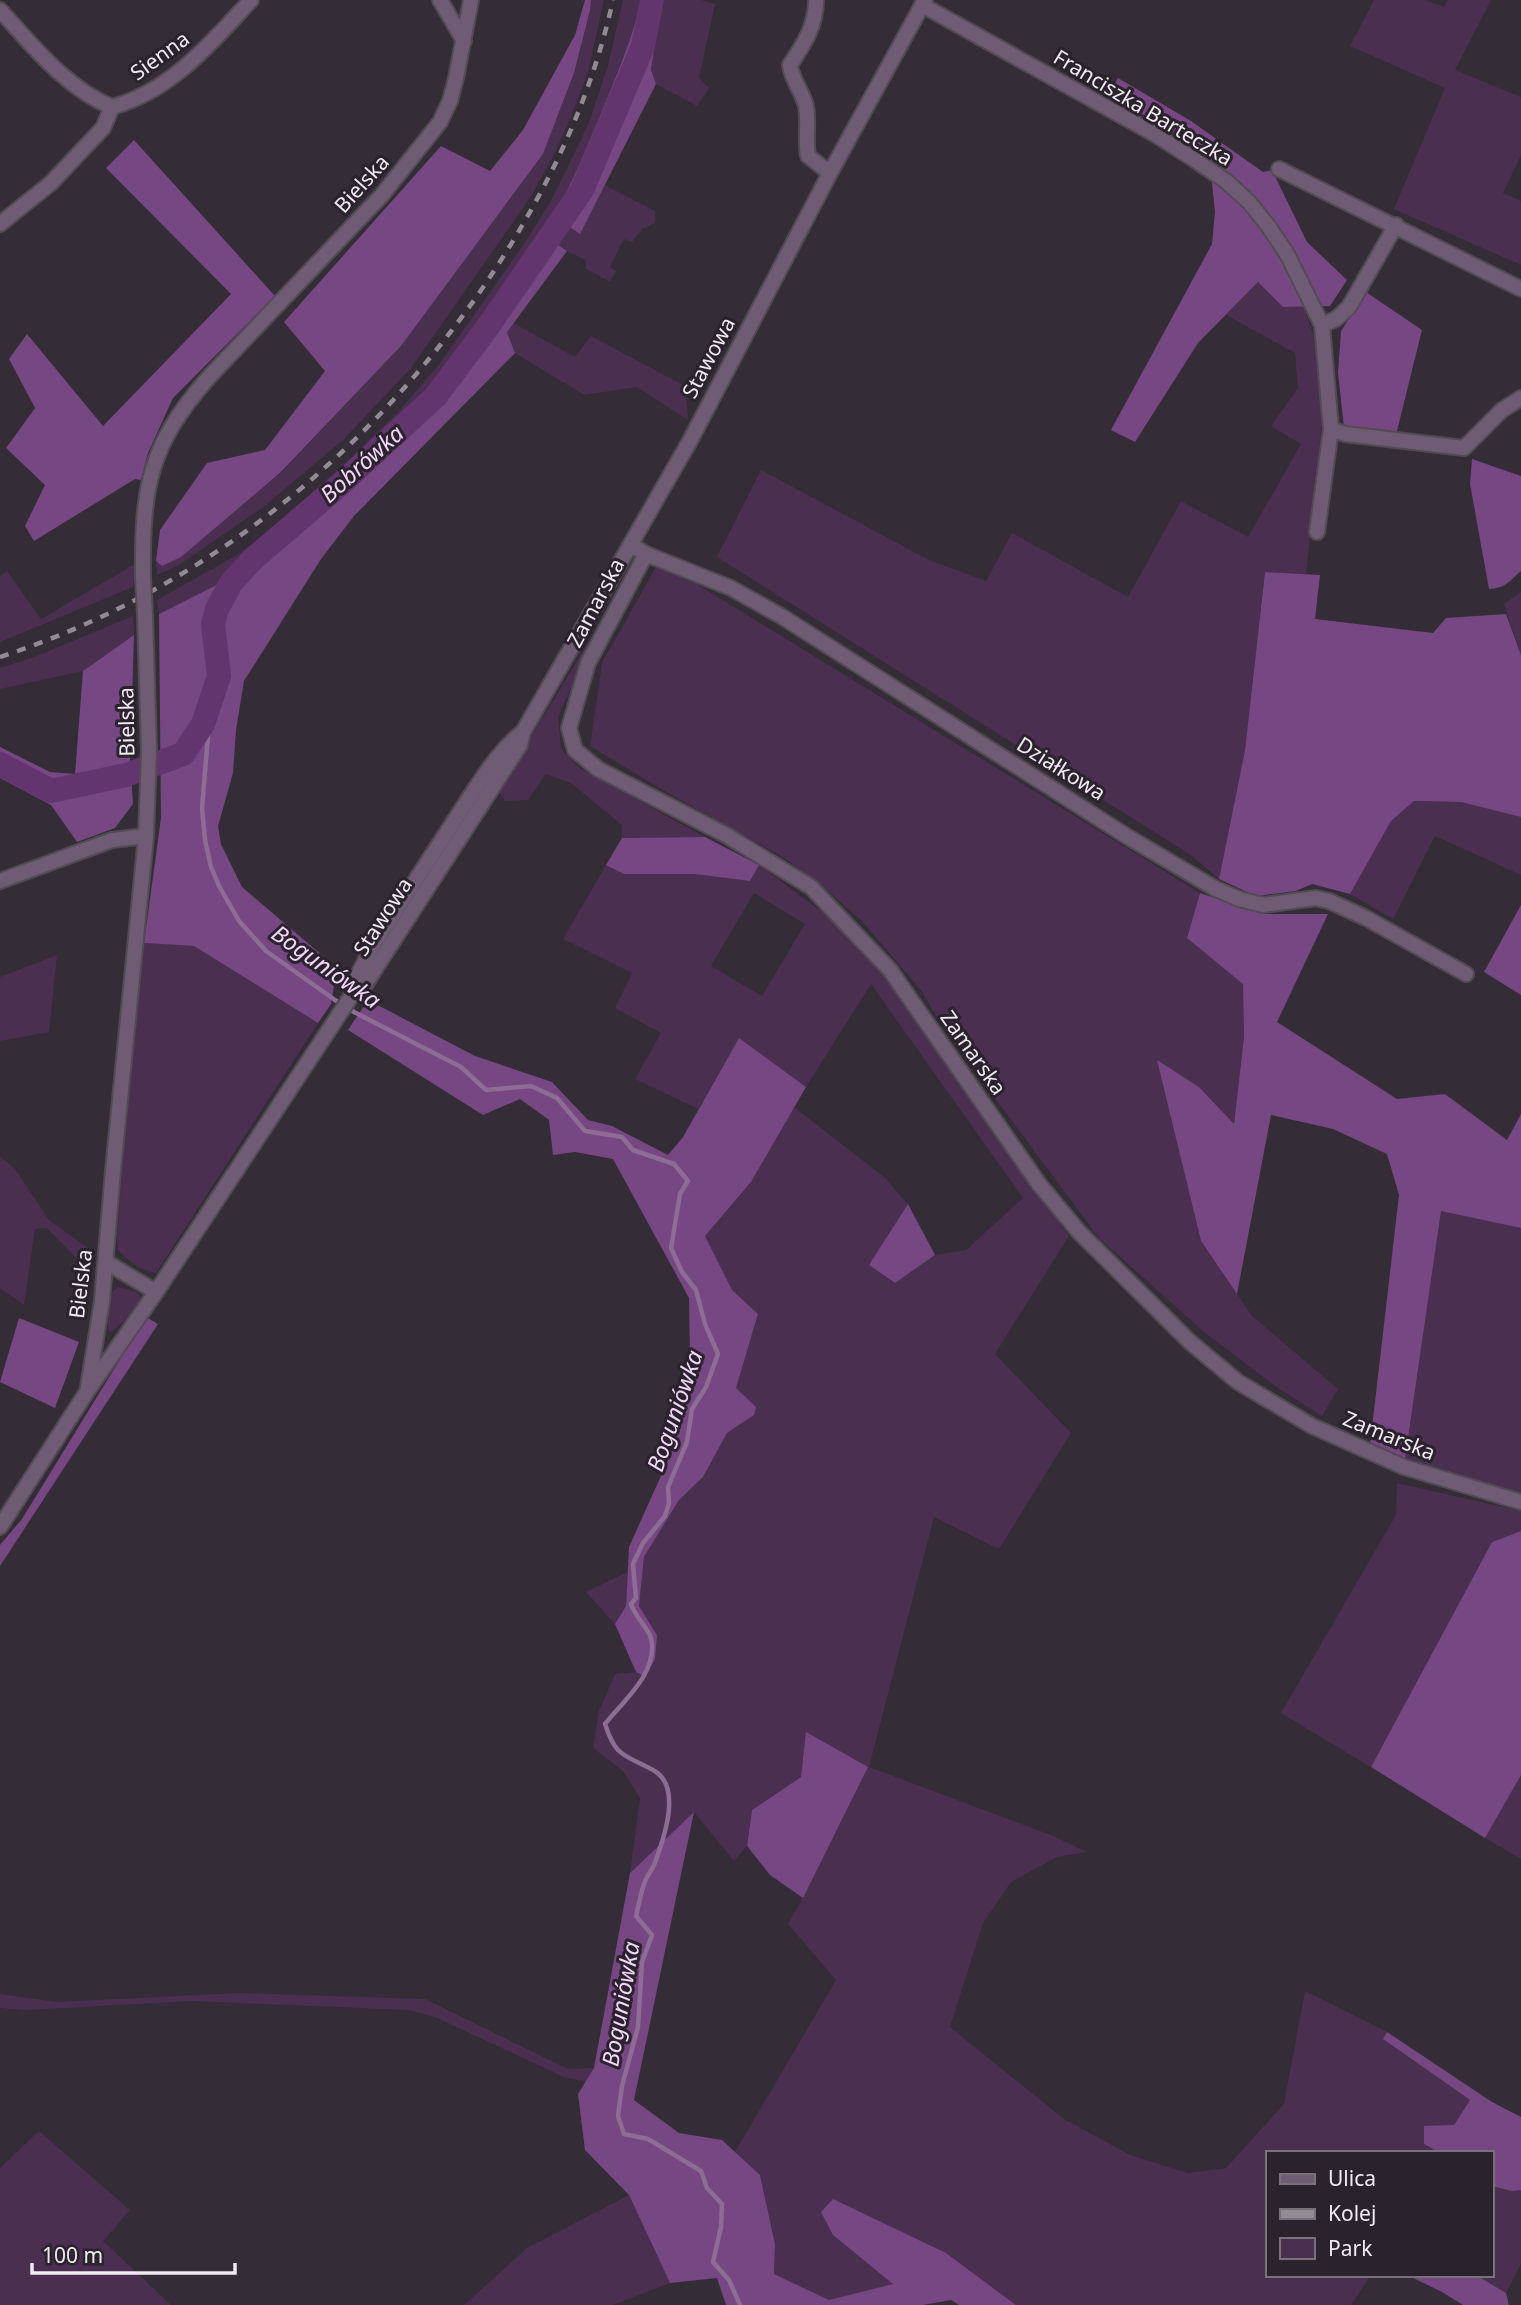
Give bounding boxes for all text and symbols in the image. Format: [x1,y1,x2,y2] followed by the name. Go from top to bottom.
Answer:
[124,24,195,86] street label: Sienna
[1049,43,1238,172] street label: Franciszka Barteczka
[328,148,395,218] street label: Bielska
[675,312,741,403] street label: Stawowa
[313,417,410,509] water label: Bobrówka
[560,553,630,652] street label: Zamarska
[111,687,141,757] street label: Bielska
[1012,730,1111,806] street label: Działkowa
[346,872,418,961] street label: Stawowa
[266,917,387,1015] water label: Boguniówka
[935,1005,1013,1100] street label: Zamarska
[62,1248,98,1320] street label: Bielska
[638,1346,710,1476] water label: Boguniówka
[1339,1404,1440,1466] street label: Zamarska
[593,1939,647,2069] water label: Boguniówka
[1266,2151,1493,2277] legend
[1328,2164,1376,2192] text: Ulica
[1328,2199,1376,2227] text: Kolej
[32,2232,234,2276] scale bar
[1328,2234,1373,2262] text: Park
[42,2241,103,2269] text: 100 m

